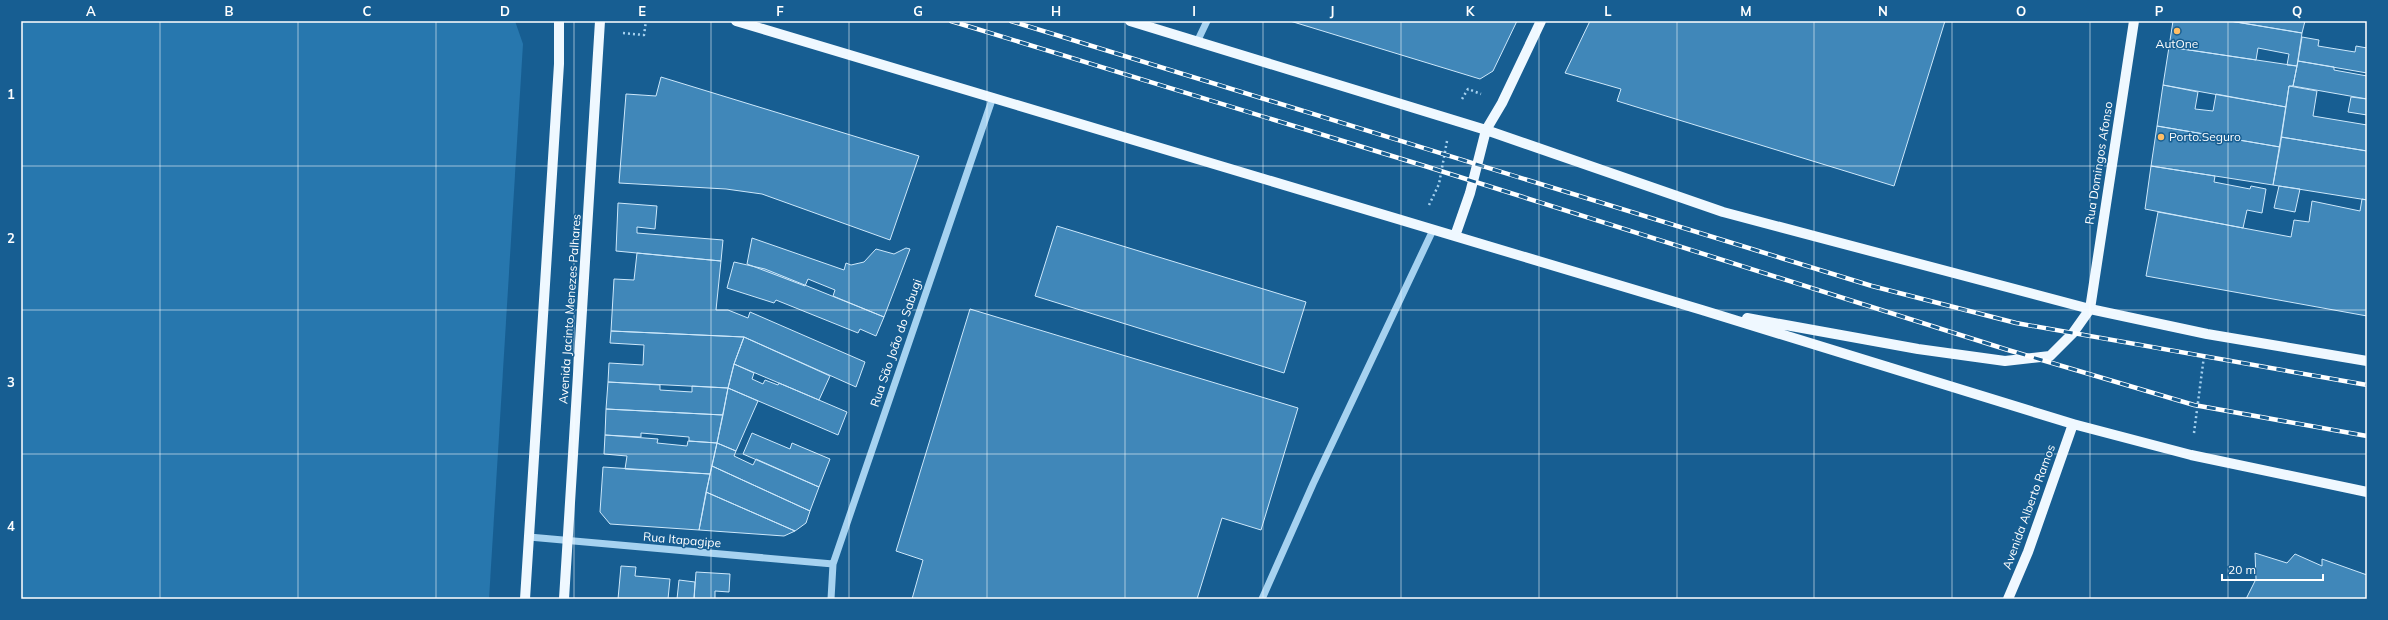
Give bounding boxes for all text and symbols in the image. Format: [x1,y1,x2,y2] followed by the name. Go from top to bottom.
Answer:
[86,3,96,19] text: A
[225,3,234,19] text: B
[363,3,372,19] text: C
[500,3,510,19] text: D
[638,3,646,19] text: E
[776,3,784,19] text: F
[913,3,923,19] text: G
[1051,3,1061,19] text: H
[1192,3,1196,19] text: I
[1330,3,1334,19] text: J
[1466,3,1476,19] text: K
[1604,3,1612,19] text: L
[1740,3,1752,19] text: M
[1878,3,1888,19] text: N
[2016,3,2026,19] text: O
[2155,3,2164,19] text: P
[2292,3,2302,19] text: Q
[2172,26,2182,36] marker: AutOne
[2156,36,2198,51] place label: AutOne
[7,86,15,102] text: 1
[2081,100,2116,225] street label: Rua Domingos Afonso
[2169,129,2241,144] place label: Porto.Seguro
[2156,132,2166,142] marker: Porto.Seguro
[555,213,584,404] street label: Avenida Jacinto Menezes Palhares
[7,230,15,246] text: 2
[867,277,925,409] street label: Rua São João do Sabugi
[7,374,15,390] text: 3
[1999,442,2058,571] street label: Avenida Alberto Ramos
[7,518,15,534] text: 4
[642,529,722,550] street label: Rua Itapagipe
[2222,556,2323,582] scale bar
[2228,562,2256,577] text: 20 m

